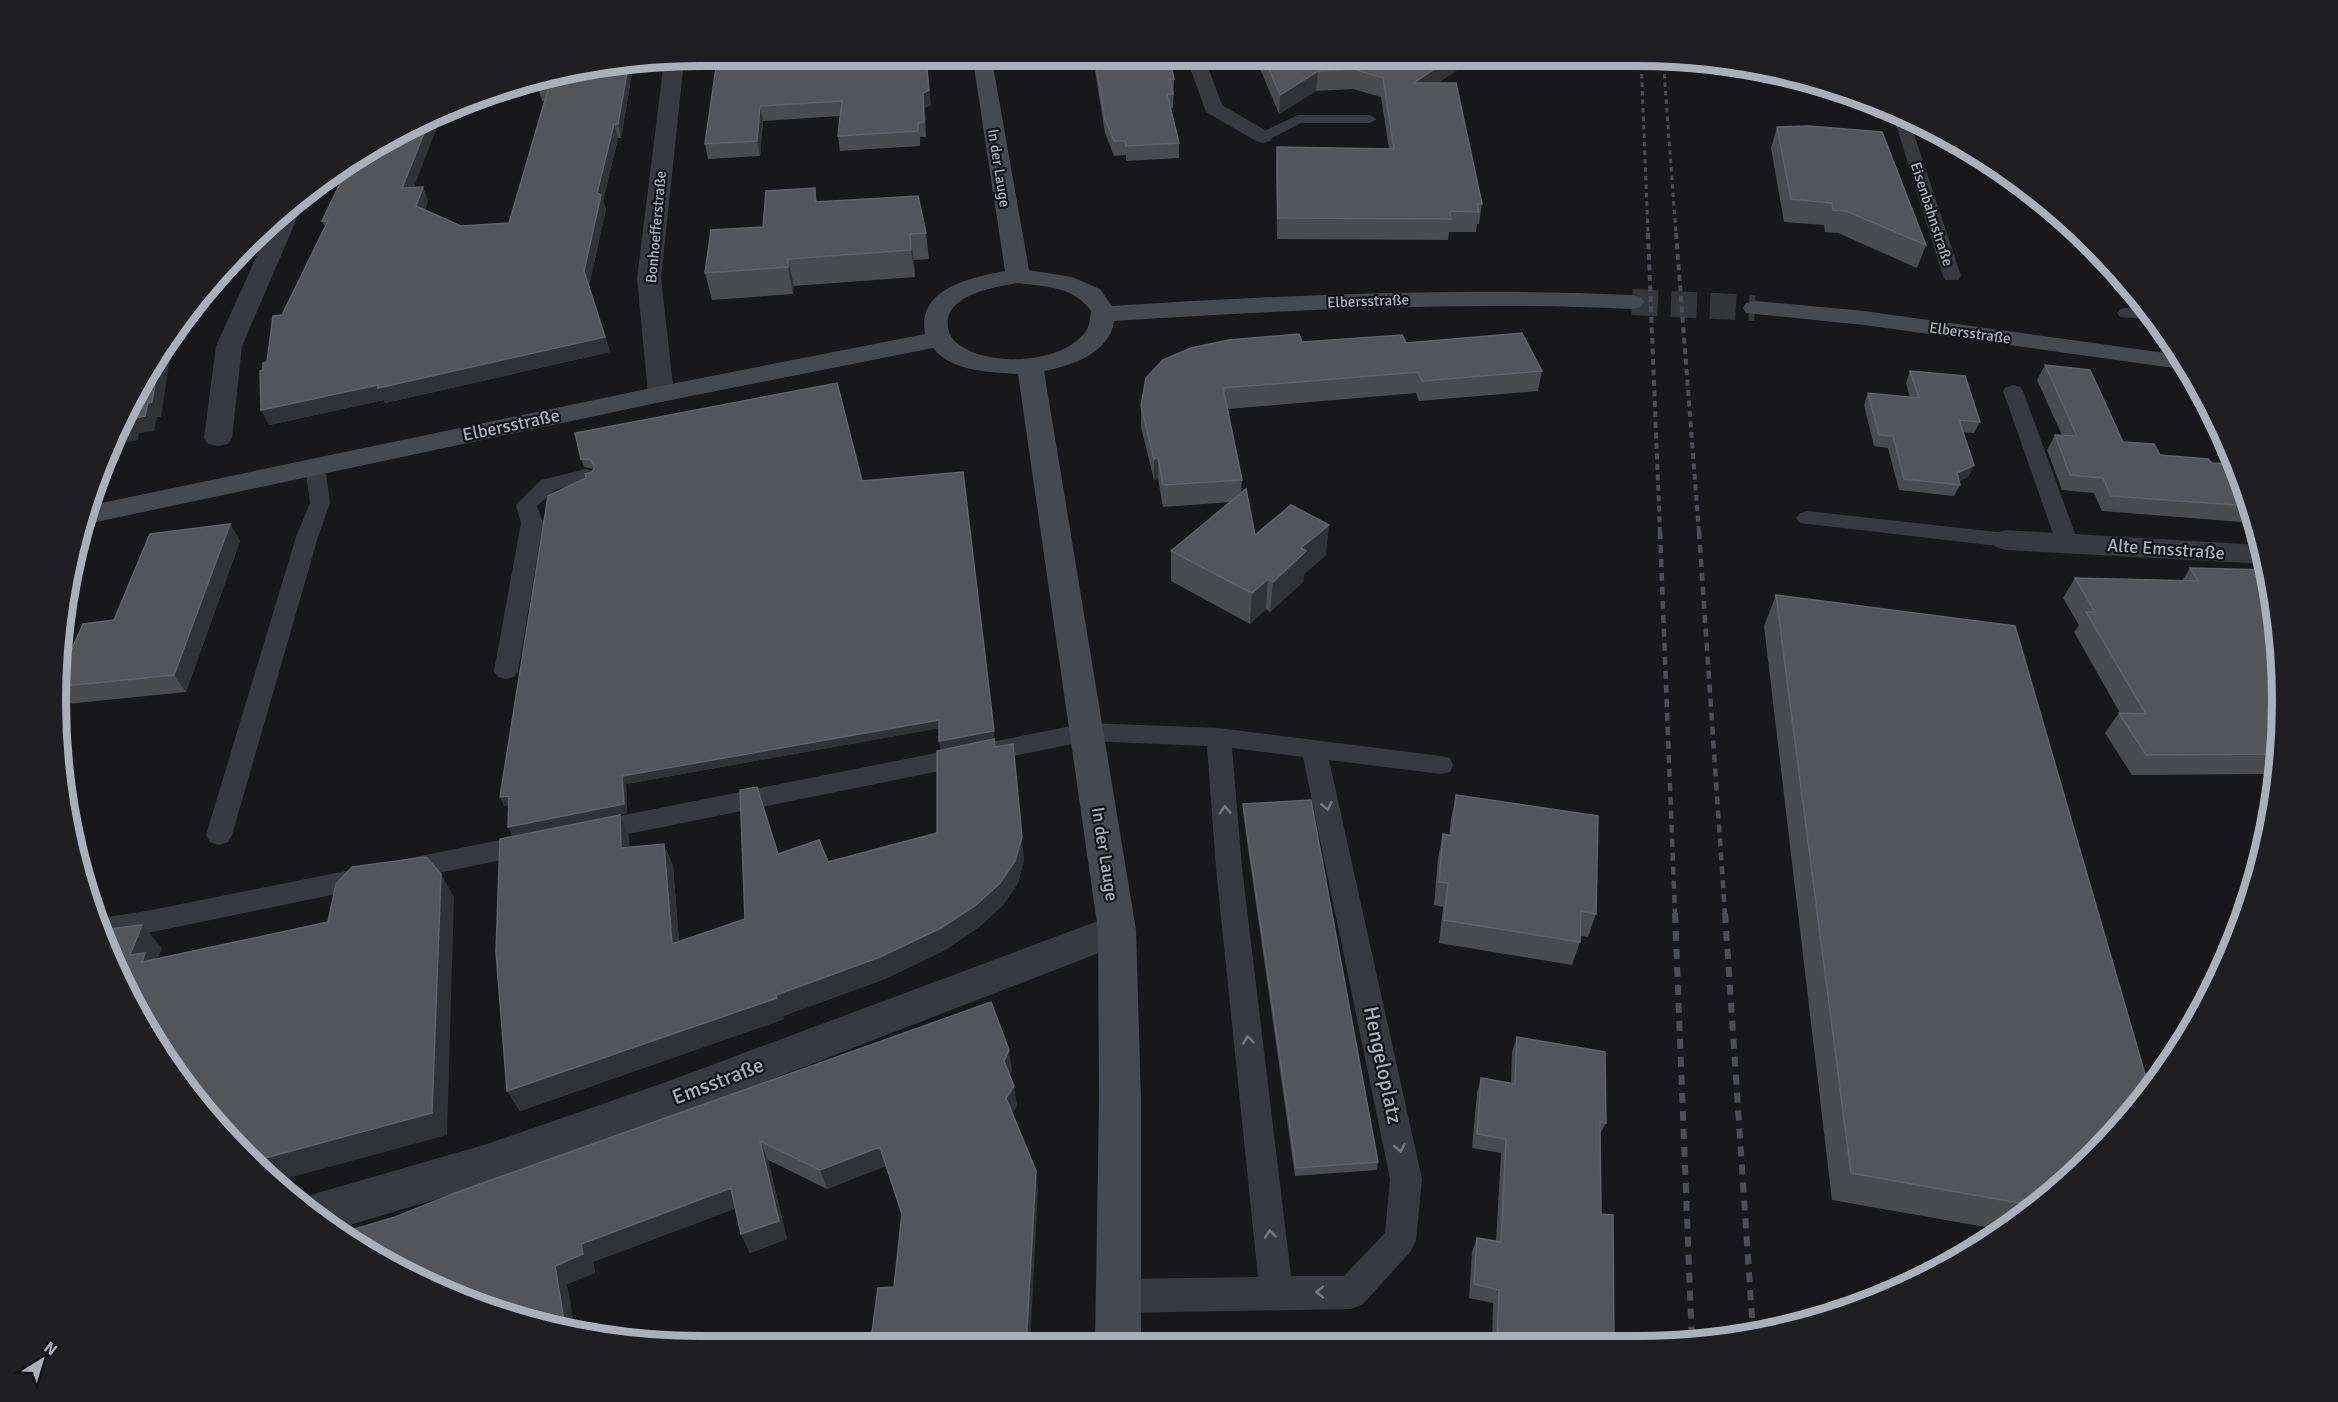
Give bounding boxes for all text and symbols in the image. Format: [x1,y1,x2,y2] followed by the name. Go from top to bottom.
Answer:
[984,128,1014,208] street label: In der Lauge
[1907,160,1957,268] street label: Eisenbahnstraße
[642,170,670,284] street label: Bonhoefferstraße
[1327,291,1409,311] street label: Elbersstraße
[1928,318,2012,348] street label: Elbersstraße
[461,404,561,446] street label: Elbersstraße
[2107,534,2225,564] street label: Alte Emsstraße
[1319,800,1332,810] one-way arrow
[1087,805,1123,903] street label: In der Lauge
[1218,806,1231,815] one-way arrow
[1358,1004,1408,1126] street label: Hengeloplatz
[1242,1036,1255,1045] one-way arrow
[668,1052,768,1110] street label: Emsstraße
[1393,1143,1406,1153] one-way arrow
[1264,1230,1277,1239] one-way arrow
[1315,1286,1324,1298] one-way arrow
[12,1330,72,1390] north arrow
[40,1337,61,1360] text: N

